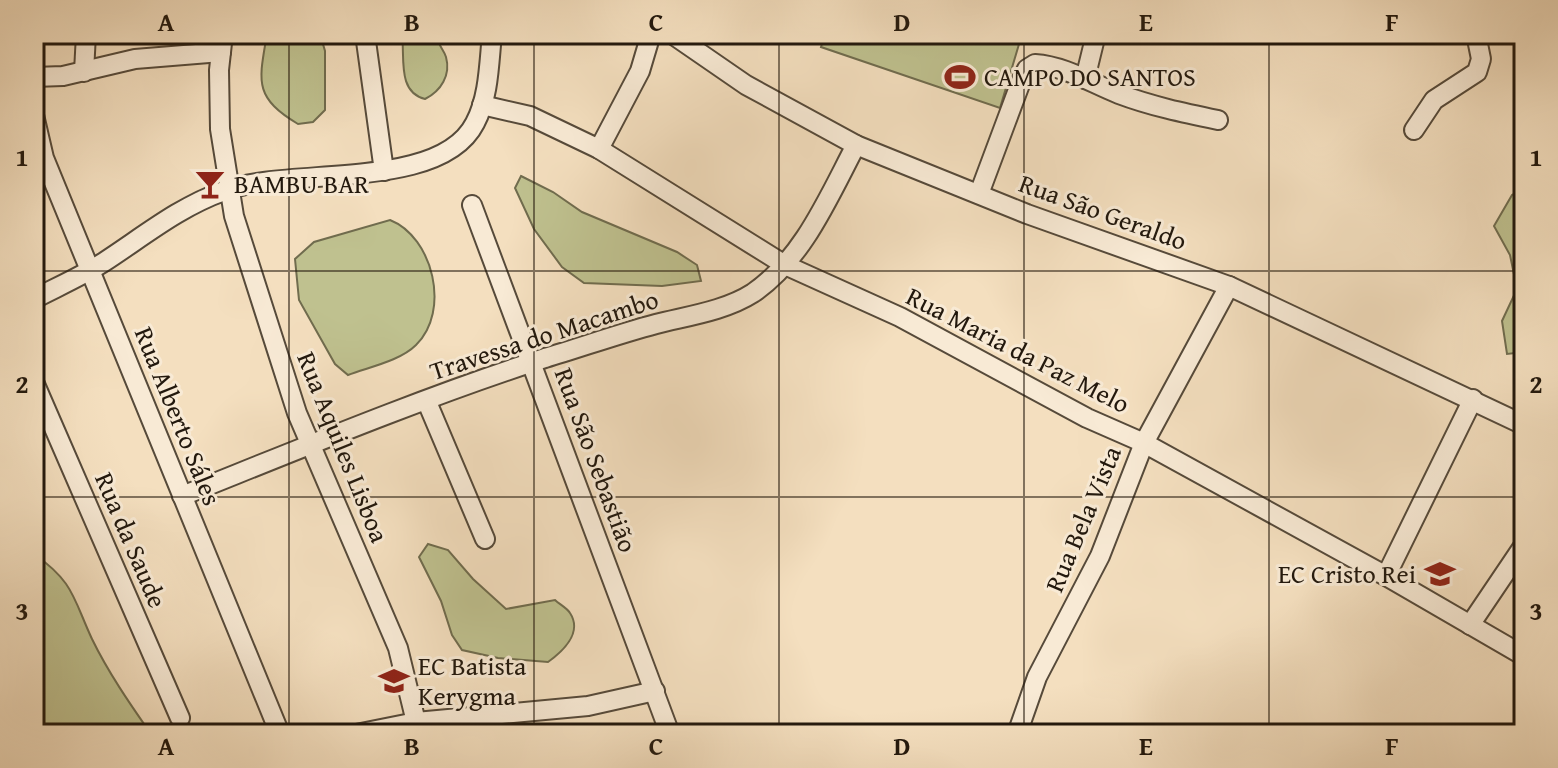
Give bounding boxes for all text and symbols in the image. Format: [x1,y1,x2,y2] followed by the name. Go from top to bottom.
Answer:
[158,2,175,41] text: A
[404,2,420,41] text: B
[649,2,663,41] text: C
[894,2,910,41] text: D
[1139,2,1153,41] text: E
[1385,2,1399,41] text: F
[984,57,1196,96] place label: CAMPO DO SANTOS
[943,60,977,94] sports icon: CAMPO DO SANTOS
[15,137,29,176] text: 1
[1529,137,1543,176] text: 1
[1014,163,1192,260] street label: Rua São Geraldo
[234,164,369,203] place label: BAMBU BAR
[193,167,227,201] bar icon: BAMBU BAR
[900,276,1137,423] street label: Rua Maria da Paz Melo
[424,279,663,390] street label: Travessa do Macambo
[125,321,232,511] street label: Rua Alberto Sáles
[287,346,400,549] street label: Rua Aquiles Lisboa
[545,362,648,558] street label: Rua São Sebastião
[15,364,29,403] text: 2
[1529,364,1543,403] text: 2
[1034,439,1131,598] street label: Rua Bela Vista
[85,466,178,614] street label: Rua da Saude
[1278,554,1416,593] place label: EC Cristo Rei
[1423,557,1457,591] school or university icon: EC Cristo Rei
[15,591,29,630] text: 3
[1529,591,1543,630] text: 3
[418,646,527,715] place label: EC Batista Kerygma
[377,664,411,698] school or university icon: EC Batista Kerygma
[158,726,175,765] text: A
[404,726,420,765] text: B
[649,726,663,765] text: C
[894,726,910,765] text: D
[1139,726,1153,765] text: E
[1385,726,1399,765] text: F

